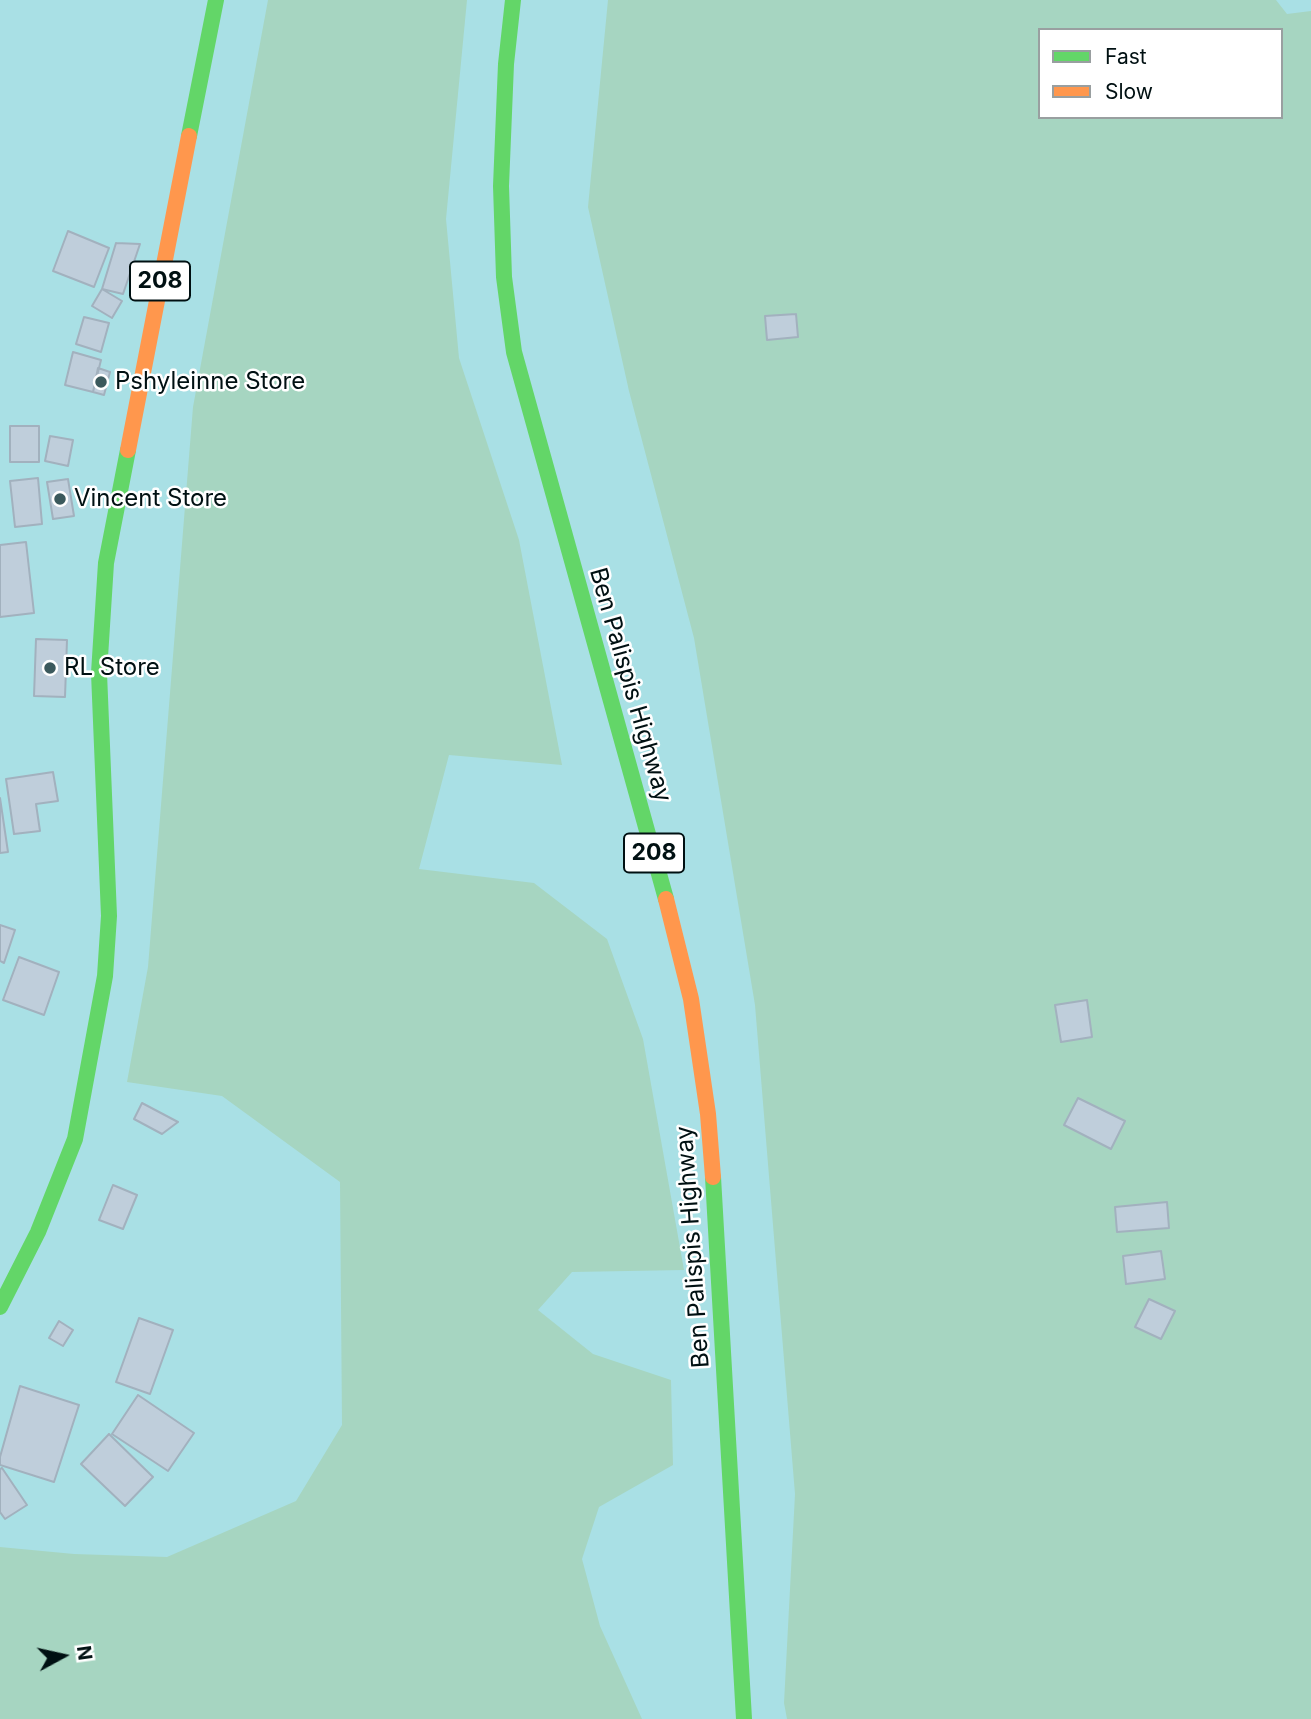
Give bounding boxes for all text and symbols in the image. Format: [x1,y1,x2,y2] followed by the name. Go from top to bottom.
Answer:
[1038,28,1283,119] legend
[1105,44,1147,69] text: Fast
[1105,79,1153,104] text: Slow
[130,262,190,300] road number: 208
[115,368,305,396] place label: Pshyleinne Store
[93,374,109,390] marker: Pshyleinne Store
[74,485,227,513] place label: Vincent Store
[52,491,68,507] marker: Vincent Store
[583,564,677,806] street label: Ben Palispis Highway
[64,654,160,682] place label: RL Store
[42,660,58,676] marker: RL Store
[624,834,684,873] road number: 208
[670,1125,716,1369] street label: Ben Palispis Highway
[28,1621,98,1691] north arrow
[72,1644,97,1662] text: N

